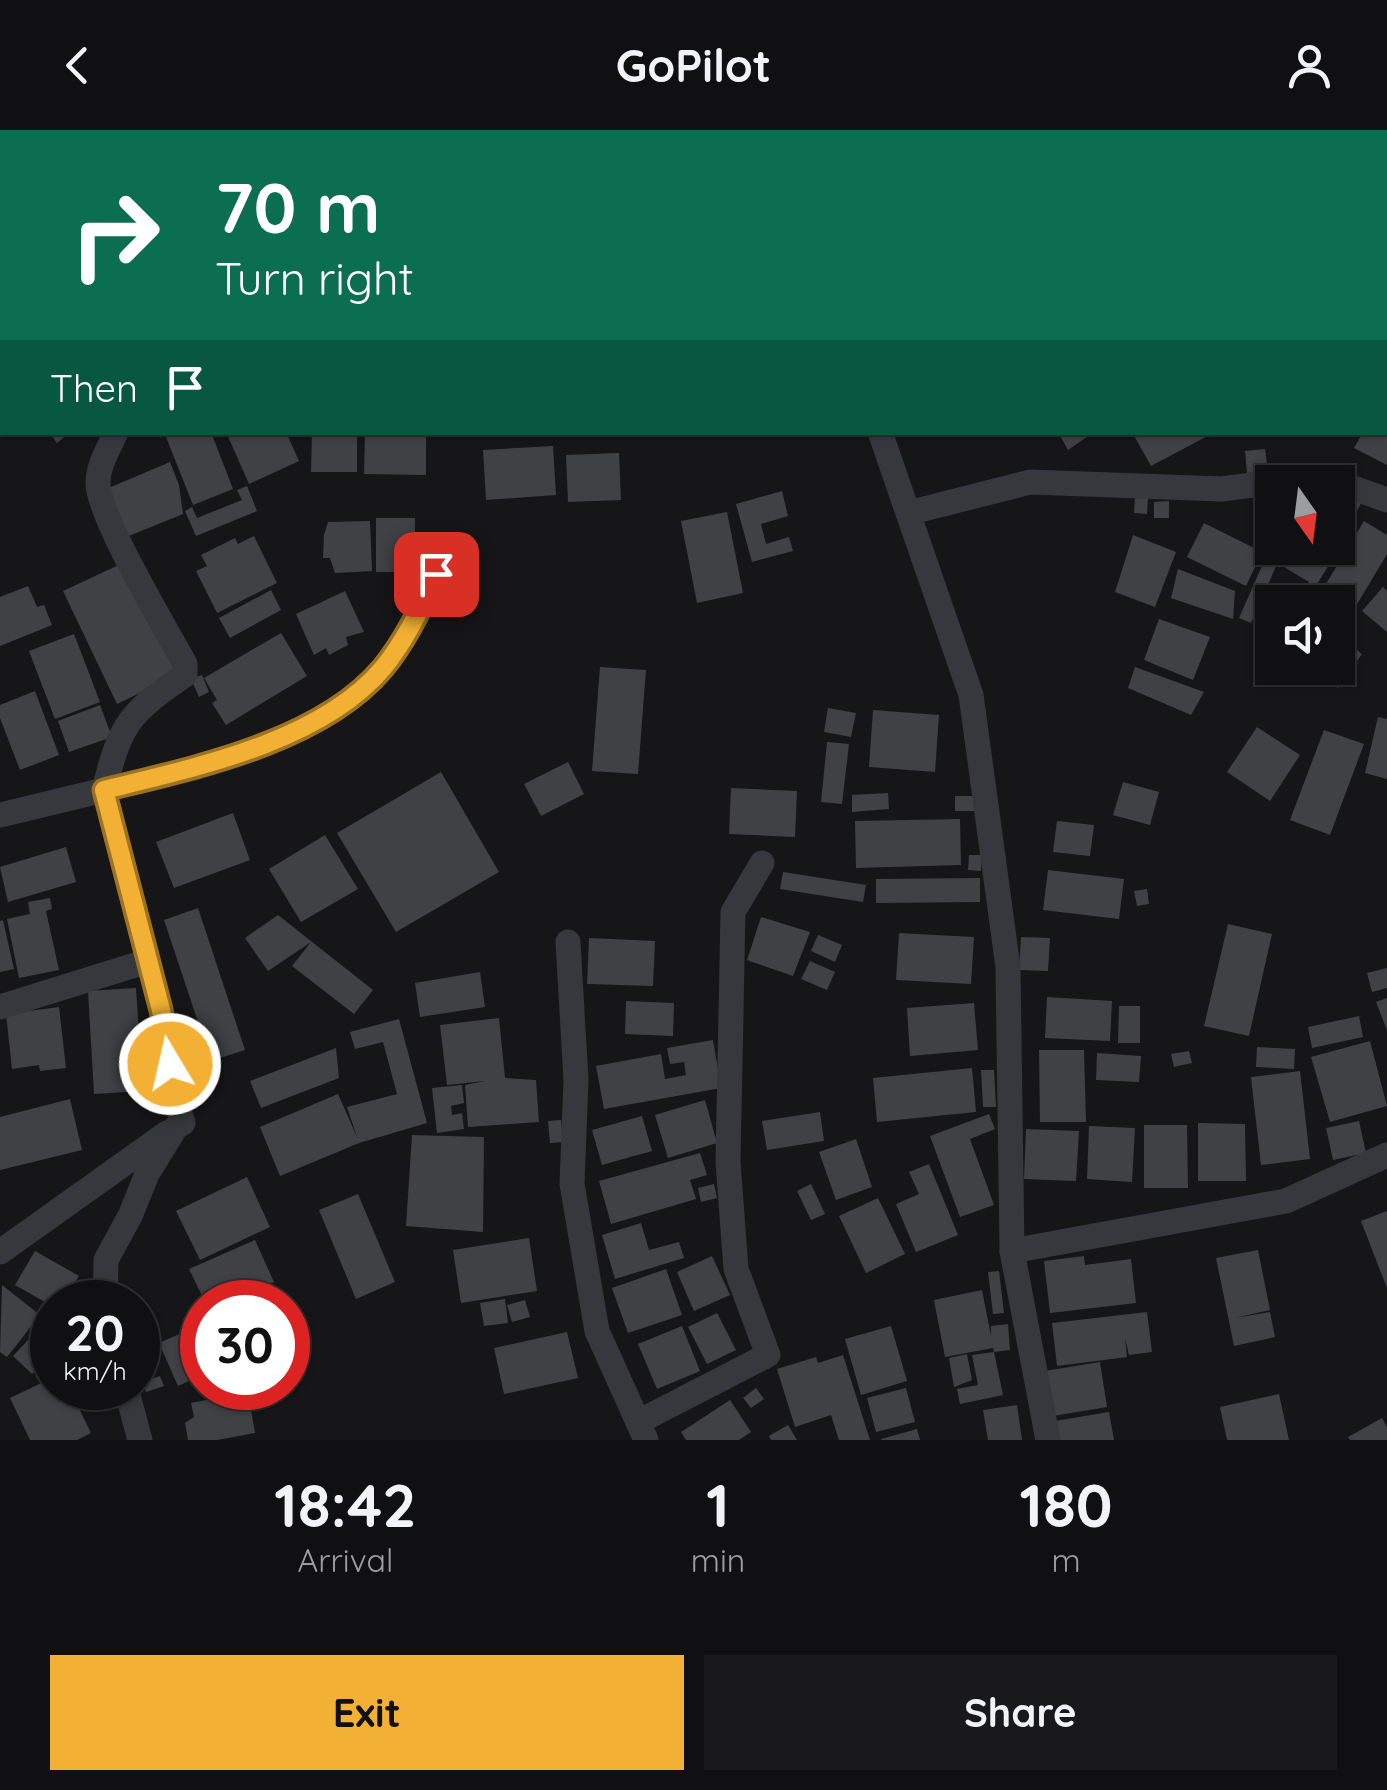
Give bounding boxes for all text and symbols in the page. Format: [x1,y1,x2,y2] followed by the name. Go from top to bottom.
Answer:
[616,37,771,93] text: GoPilot
[50,38,105,93] icon: back
[1282,38,1337,93] icon: person
[215,163,381,251] text: 70 m
[50,170,180,300] icon: right
[215,250,414,306] text: Turn right
[158,360,213,415] icon: arrive
[50,364,138,412] text: Then
[1255,465,1355,565] north arrow
[1255,465,1355,685] map controls
[394,532,479,617] pin
[409,547,464,602] icon: arrive
[1255,585,1355,685] button: sound
[118,1012,222,1116] position arrow
[180,1280,310,1410] speed limit sign: 30
[65,1301,125,1364] text: 20
[63,1355,127,1386] text: km/h
[274,1467,416,1542] text: 18:42
[706,1467,730,1542] text: 1
[1020,1467,1113,1542] text: 180
[297,1540,393,1580] text: Arrival
[691,1540,745,1580] text: min
[1052,1540,1081,1580] text: m
[50,1655,684,1770] button: Exit
[704,1655,1337,1770] button: Share

